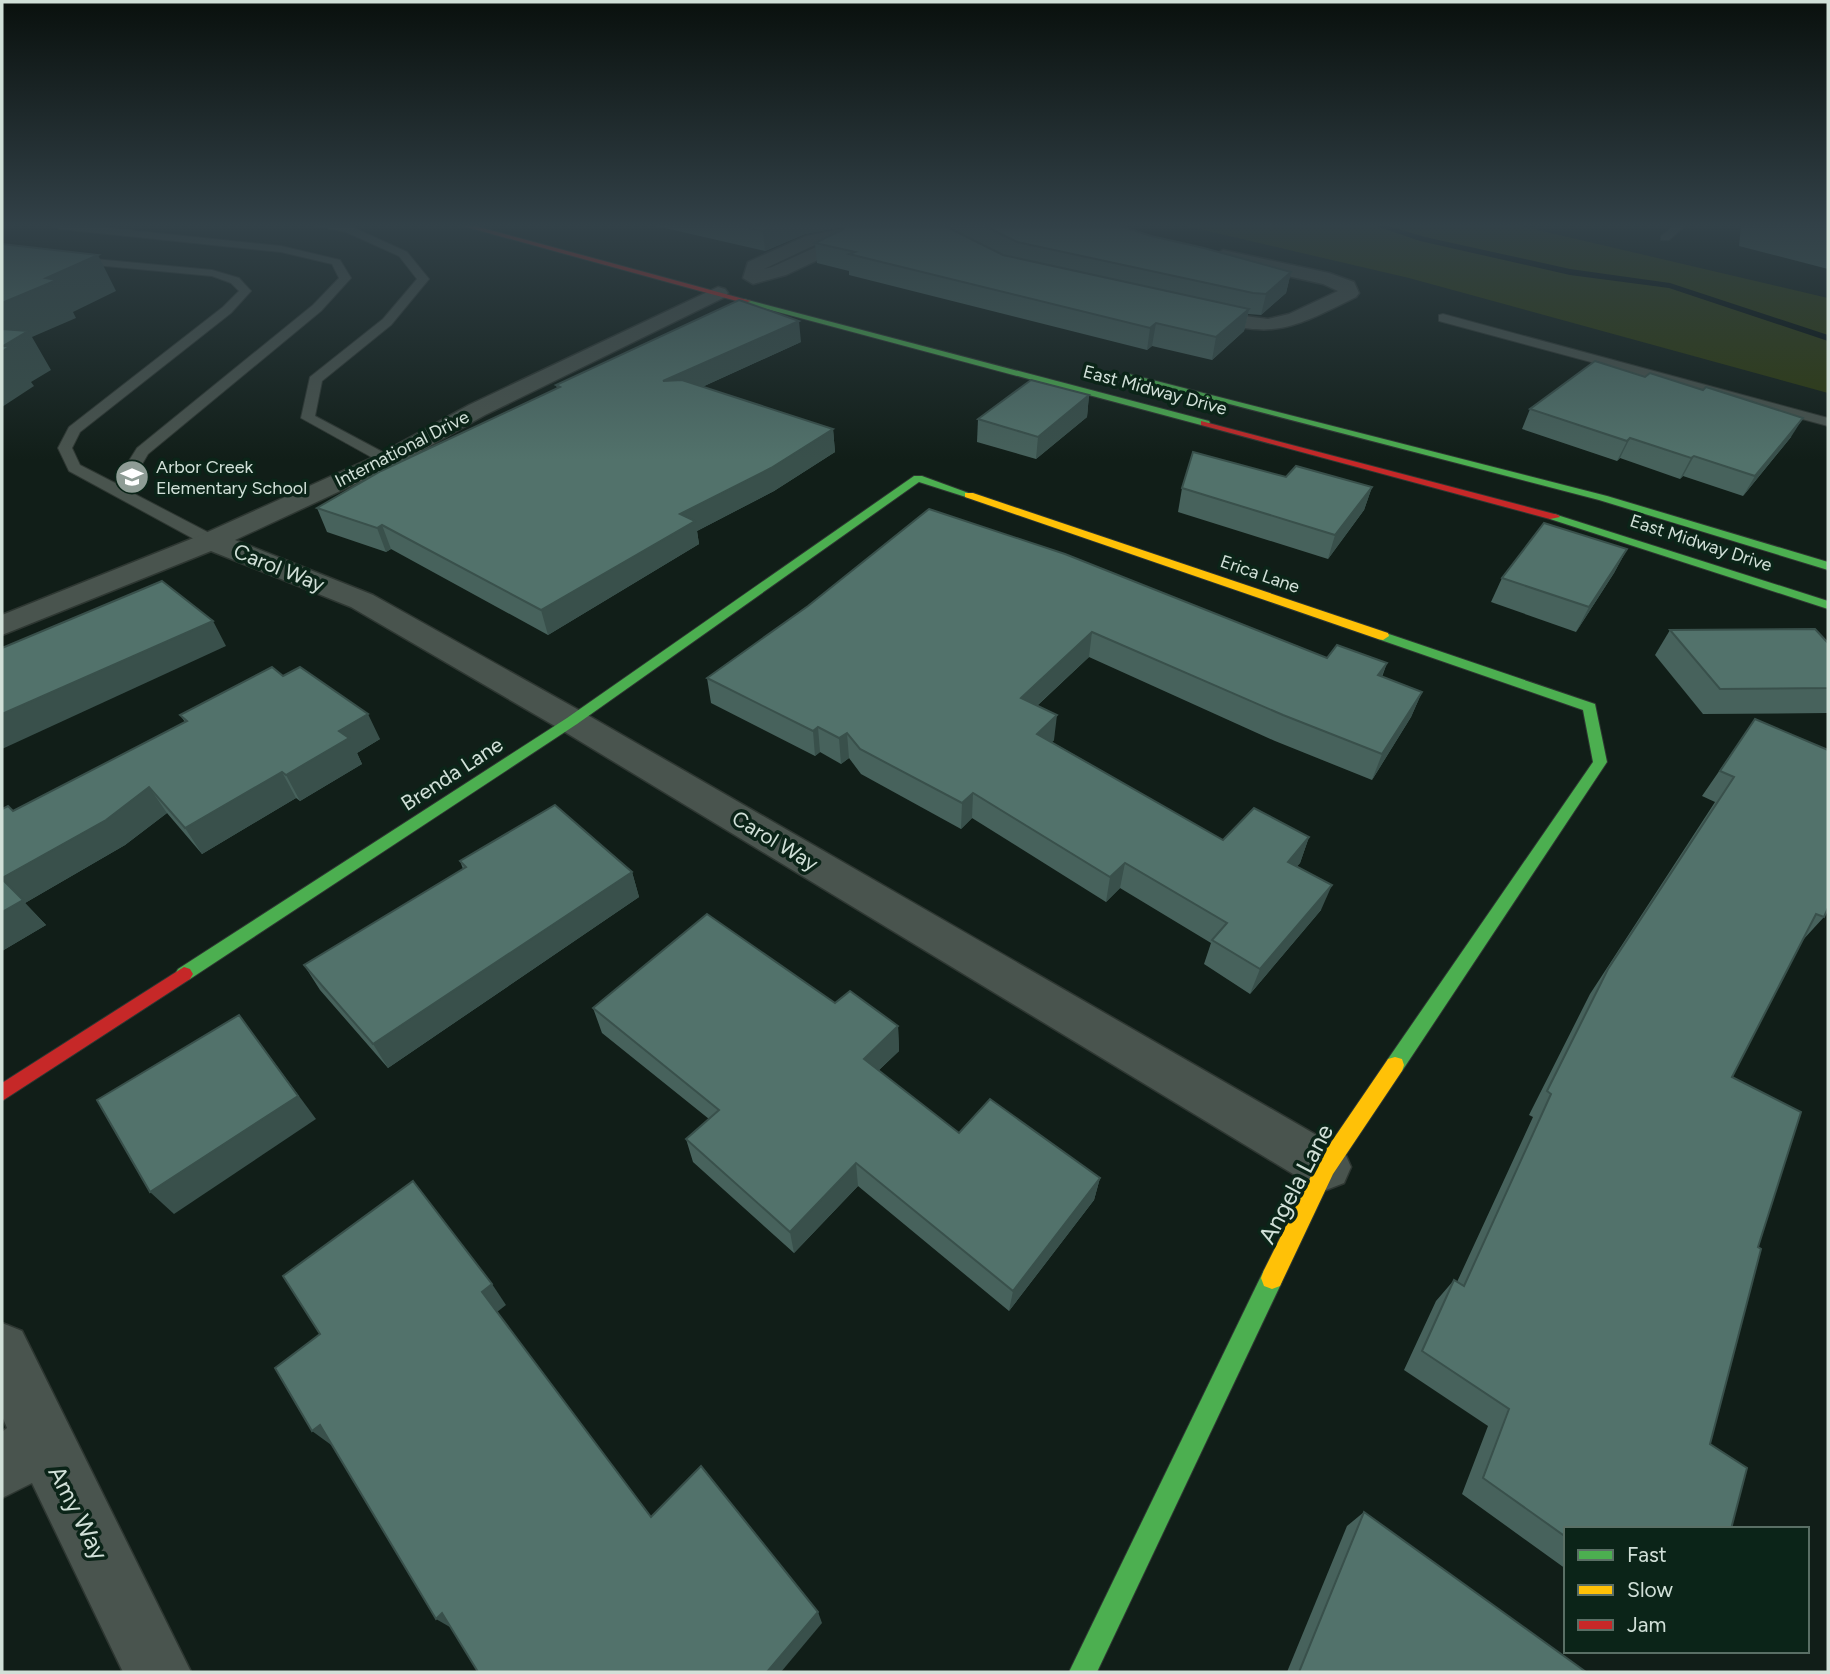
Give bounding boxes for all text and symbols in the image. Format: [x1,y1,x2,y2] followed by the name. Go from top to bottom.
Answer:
[1081,360,1229,420] street label: East Midway Drive
[331,406,473,492] street label: International Drive
[156,456,307,499] place label: Arbor Creek Elementary School
[113,458,151,496] school or university icon: Arbor Creek Elementary School
[1627,510,1775,576] street label: East Midway Drive
[230,538,328,597] street label: Carol Way
[1217,550,1303,598] street label: Erica Lane
[396,731,507,816] street label: Brenda Lane
[728,805,823,876] street label: Carol Way
[1252,1119,1339,1249] street label: Angela Lane
[42,1461,115,1565] street label: Amy Way
[1564,1527,1809,1653] legend
[1627,1542,1667,1567] text: Fast
[1627,1577,1673,1602] text: Slow
[1627,1612,1666,1637] text: Jam

